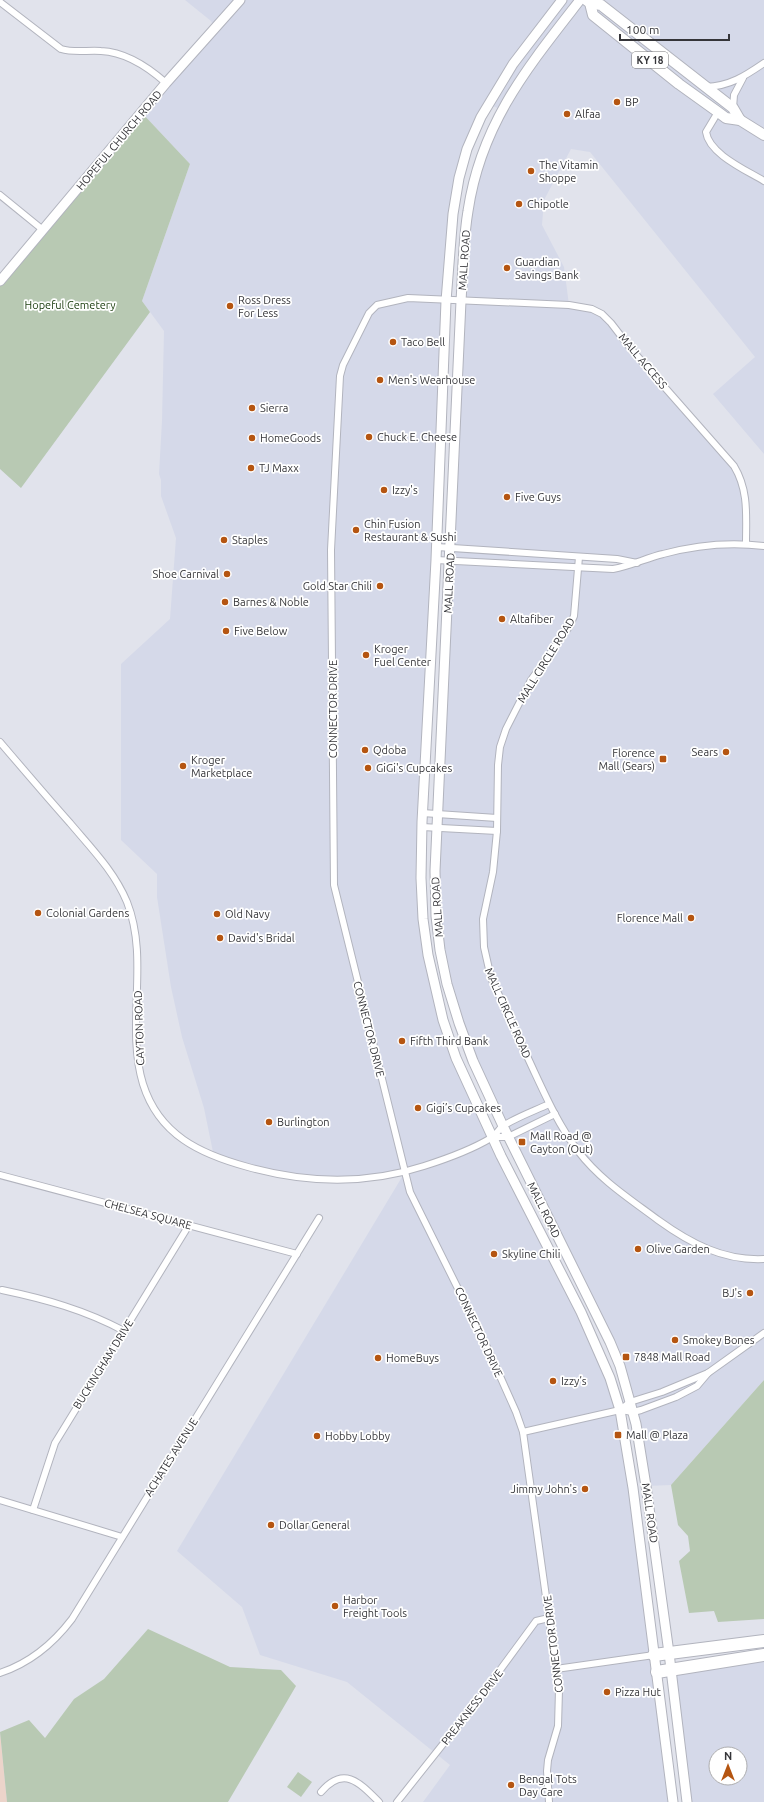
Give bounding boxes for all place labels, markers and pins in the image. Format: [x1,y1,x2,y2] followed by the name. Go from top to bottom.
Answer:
[625,96,639,108] place label: BP
[612,97,622,107] marker: BP
[575,108,601,120] place label: Alfaa
[562,109,572,119] marker: Alfaa
[539,159,598,184] place label: The Vitamin Shoppe
[526,166,536,176] marker: The Vitamin Shoppe
[527,198,569,210] place label: Chipotle
[514,199,524,209] marker: Chipotle
[515,256,579,281] place label: Guardian Savings Bank
[502,263,512,273] marker: Guardian Savings Bank
[238,294,291,319] place label: Ross Dress For Less
[225,301,235,311] marker: Ross Dress For Less
[401,336,445,348] place label: Taco Bell
[388,337,398,347] marker: Taco Bell
[388,374,475,386] place label: Men's Wearhouse
[375,375,385,385] marker: Men's Wearhouse
[260,402,289,414] place label: Sierra
[247,403,257,413] marker: Sierra
[377,431,457,443] place label: Chuck E. Cheese
[260,432,321,444] place label: HomeGoods
[364,432,374,442] marker: Chuck E. Cheese
[247,433,257,443] marker: HomeGoods
[259,462,299,474] place label: TJ Maxx
[246,463,256,473] marker: TJ Maxx
[392,484,418,496] place label: Izzy's
[379,485,389,495] marker: Izzy's
[515,491,561,503] place label: Five Guys
[502,492,512,502] marker: Five Guys
[364,518,456,543] place label: Chin Fusion Restaurant & Sushi
[351,525,361,535] marker: Chin Fusion Restaurant & Sushi
[232,534,268,546] place label: Staples
[219,535,229,545] marker: Staples
[153,568,219,580] place label: Shoe Carnival
[222,569,232,579] marker: Shoe Carnival
[303,580,372,592] place label: Gold Star Chili
[375,581,385,591] marker: Gold Star Chili
[233,596,309,608] place label: Barnes & Noble
[220,597,230,607] marker: Barnes & Noble
[510,613,554,625] place label: Altafiber
[497,614,507,624] marker: Altafiber
[234,625,288,637] place label: Five Below
[221,626,231,636] marker: Five Below
[374,643,432,668] place label: Kroger Fuel Center
[361,650,371,660] marker: Kroger Fuel Center
[373,744,407,756] place label: Qdoba
[360,745,370,755] marker: Qdoba
[692,746,718,758] place label: Sears
[598,747,655,773] place label: Florence Mall (Sears)
[721,747,731,757] marker: Sears
[191,754,252,779] place label: Kroger Marketplace
[658,754,668,764] marker: Florence Mall (Sears)
[178,761,188,771] marker: Kroger Marketplace
[376,762,452,774] place label: GiGi's Cupcakes
[363,763,373,773] marker: GiGi's Cupcakes
[46,907,129,919] place label: Colonial Gardens
[33,908,43,918] marker: Colonial Gardens
[225,908,270,920] place label: Old Navy
[212,909,222,919] marker: Old Navy
[617,912,683,924] place label: Florence Mall
[686,913,696,923] marker: Florence Mall
[228,932,295,944] place label: David's Bridal
[215,933,225,943] marker: David's Bridal
[410,1035,489,1047] place label: Fifth Third Bank
[397,1036,407,1046] marker: Fifth Third Bank
[426,1102,501,1114] place label: Gigi’s Cupcakes
[413,1103,423,1113] marker: Gigi’s Cupcakes
[277,1116,330,1128] place label: Burlington
[264,1117,274,1127] marker: Burlington
[530,1130,593,1156] place label: Mall Road @ Cayton (Out)
[517,1137,527,1147] marker: Mall Road @ Cayton (Out)
[646,1243,710,1255] place label: Olive Garden
[633,1244,643,1254] marker: Olive Garden
[502,1248,560,1260] place label: Skyline Chili
[489,1249,499,1259] marker: Skyline Chili
[722,1287,742,1299] place label: BJ's
[745,1288,755,1298] marker: BJ's
[683,1334,755,1346] place label: Smokey Bones
[670,1335,680,1345] marker: Smokey Bones
[634,1351,710,1363] place label: 7848 Mall Road
[386,1352,439,1364] place label: HomeBuys
[621,1352,631,1362] marker: 7848 Mall Road
[373,1353,383,1363] marker: HomeBuys
[561,1375,587,1387] place label: Izzy’s
[548,1376,558,1386] marker: Izzy’s
[626,1429,688,1441] place label: Mall @ Plaza
[325,1430,391,1442] place label: Hobby Lobby
[613,1430,623,1440] marker: Mall @ Plaza
[312,1431,322,1441] marker: Hobby Lobby
[510,1483,577,1495] place label: Jimmy John's
[580,1484,590,1494] marker: Jimmy John's
[279,1519,350,1531] place label: Dollar General
[266,1520,276,1530] marker: Dollar General
[343,1594,407,1619] place label: Harbor Freight Tools
[330,1601,340,1611] marker: Harbor Freight Tools
[615,1686,661,1698] place label: Pizza Hut
[602,1687,612,1697] marker: Pizza Hut
[519,1773,577,1798] place label: Bengal Tots Day Care
[506,1780,516,1790] marker: Bengal Tots Day Care

